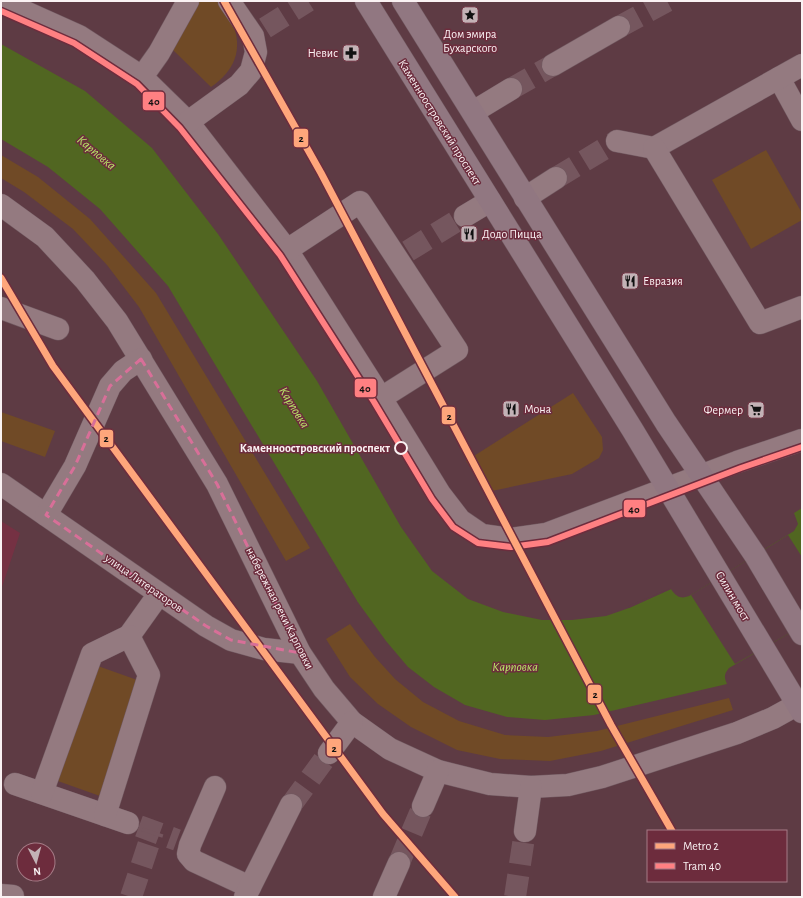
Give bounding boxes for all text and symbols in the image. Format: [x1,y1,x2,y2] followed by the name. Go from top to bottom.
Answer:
[460,5,480,25] place icon: Дом эмира Бухарского
[443,28,497,55] place label: Дом эмира Бухарского
[341,43,361,63] pharmacy icon: Невис
[308,47,338,59] place label: Невис
[396,57,484,187] street label: Каменноостровский проспект
[142,91,165,111] line badge: 40
[148,96,160,107] text: 40
[293,128,309,148] line badge: 2
[298,133,304,144] text: 2
[74,134,118,173] water label: Карповка
[459,224,479,244] restaurant icon: Додо Пицца
[482,228,542,240] place label: Додо Пицца
[620,271,640,291] restaurant icon: Евразия
[643,275,683,287] place label: Евразия
[354,378,377,398] line badge: 40
[359,383,371,394] text: 40
[276,385,312,431] water label: Карповка
[501,399,521,419] restaurant icon: Мона
[746,400,766,420] supermarket icon: Фермер
[524,403,552,415] place label: Мона
[704,404,743,416] place label: Фермер
[441,406,456,425] line badge: 2
[446,411,452,422] text: 2
[99,429,114,448] line badge: 2
[103,433,109,444] text: 2
[394,441,408,455] marker: Каменноостровский проспект
[240,442,390,454] place label: Каменноостровский проспект
[623,499,646,518] line badge: 40
[628,504,640,515] text: 40
[244,545,316,671] street label: набережная реки Карповки
[101,551,186,615] street label: улица Литераторов
[714,569,753,623] street label: Силин мост
[492,661,538,674] water label: Карповка
[587,684,602,704] line badge: 2
[592,689,598,700] text: 2
[326,738,342,757] line badge: 2
[331,743,337,754] text: 2
[647,830,787,882] legend
[683,840,719,852] text: Metro 2
[16,842,56,882] north arrow
[683,860,721,872] text: Tram 40
[33,866,41,877] text: N

